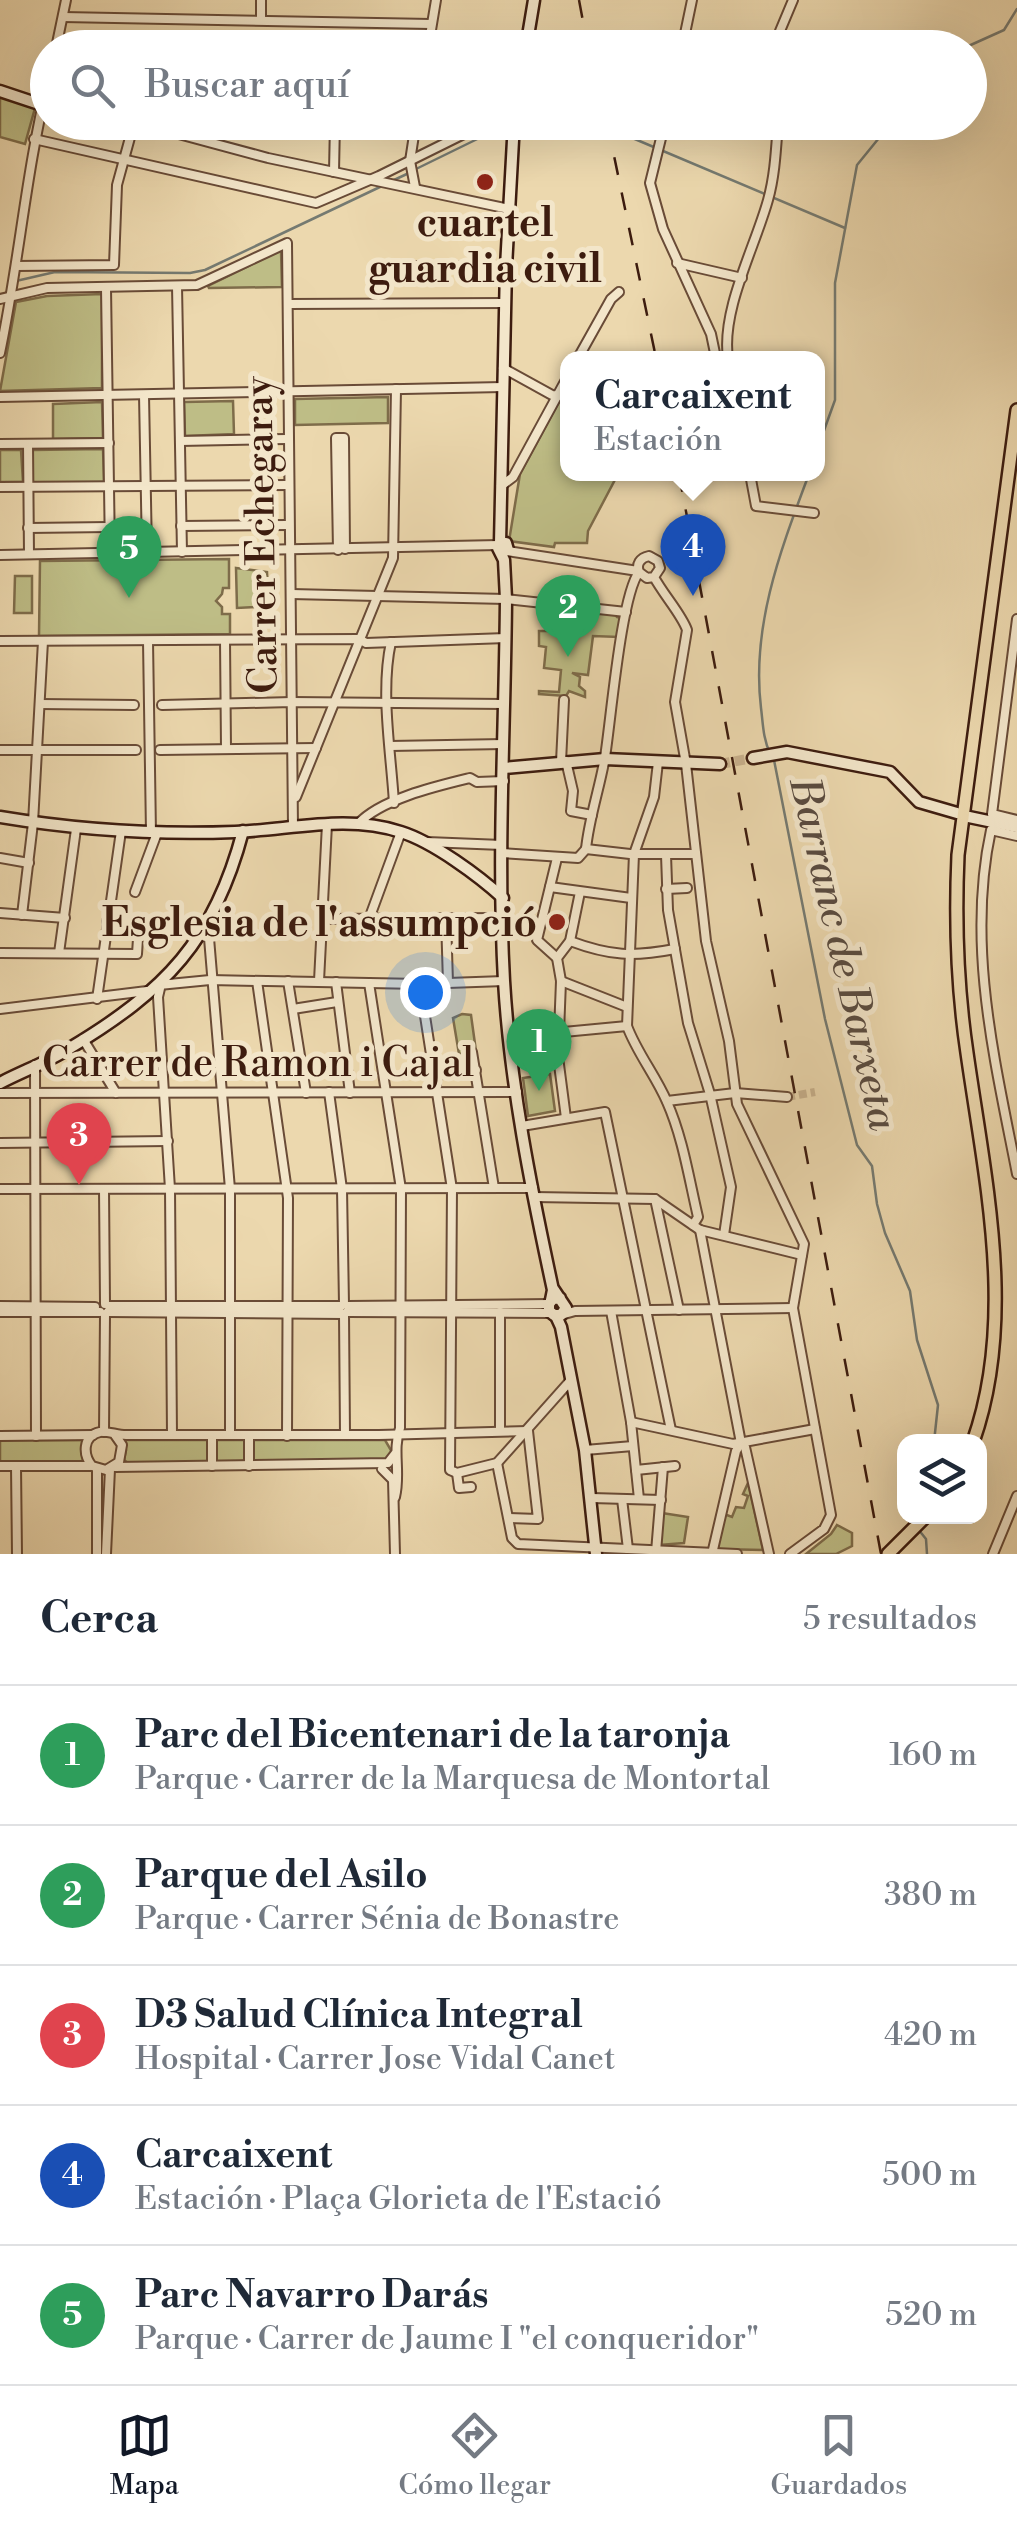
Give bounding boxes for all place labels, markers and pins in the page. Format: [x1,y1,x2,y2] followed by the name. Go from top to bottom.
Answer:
[474,171,496,193] marker: cuartel guardia civil
[368,199,602,295] place label: cuartel guardia civil
[660,514,726,596] pin: 4
[96,516,162,598] pin: 5
[536,574,600,657] pin: 2
[102,899,537,949] place label: Esglesia de l'assumpció
[546,911,568,933] marker: Esglesia de l'assumpció
[506,1008,572,1091] pin: 1
[46,1102,112,1185] pin: 3

